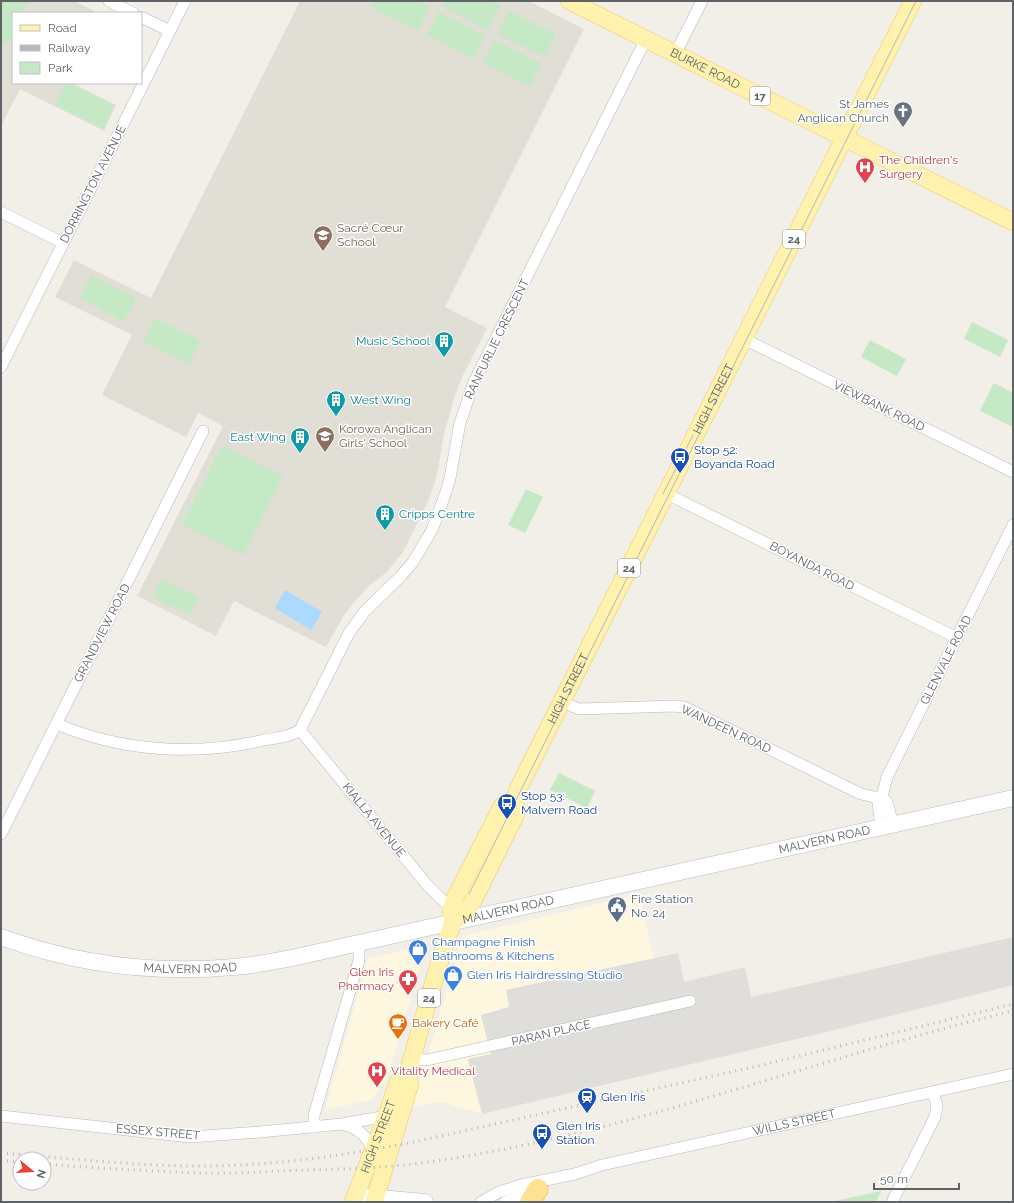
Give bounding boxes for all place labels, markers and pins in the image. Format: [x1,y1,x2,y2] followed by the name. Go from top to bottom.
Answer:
[797,97,889,125] place label: St James Anglican Church
[892,100,914,128] church icon: St James Anglican Church
[879,153,958,181] place label: The Children's Surgery
[854,156,876,184] hospital icon: The Children's Surgery
[337,221,404,249] place label: Sacré Cœur School
[312,224,334,252] school or university icon: Sacré Cœur School
[433,330,455,358] building icon: Music School
[356,334,431,348] place label: Music School
[325,389,347,417] building icon: West Wing
[350,393,411,407] place label: West Wing
[339,422,432,450] place label: Korowa Anglican Girls' School
[314,425,336,453] school or university icon: Korowa Anglican Girls' School
[289,426,311,454] building icon: East Wing
[230,430,286,444] place label: East Wing
[694,443,775,471] place label: Stop 52: Boyanda Road
[669,446,691,474] bus stop icon: Stop 52: Boyanda Road
[374,503,396,531] building icon: Cripps Centre
[399,507,475,521] place label: Cripps Centre
[521,789,597,817] place label: Stop 53: Malvern Road
[496,792,518,820] bus stop icon: Stop 53: Malvern Road
[631,892,693,920] place label: Fire Station No. 24
[606,895,628,923] public building icon: Fire Station No. 24
[432,935,555,963] place label: Champagne Finish Bathrooms & Kitchens
[407,938,429,966] shop icon: Champagne Finish Bathrooms & Kitchens
[442,964,464,992] shop icon: Glen Iris Hairdressing Studio
[338,965,394,993] place label: Glen Iris Pharmacy
[397,968,419,996] pharmacy icon: Glen Iris Pharmacy
[467,968,622,982] place label: Glen Iris Hairdressing Studio
[387,1012,409,1040] cafe icon: Bakery Café
[412,1016,479,1030] place label: Bakery Café
[366,1060,388,1088] hospital icon: Vitality Medical
[391,1064,476,1078] place label: Vitality Medical
[576,1086,598,1114] station icon: Glen Iris
[601,1090,646,1104] place label: Glen Iris
[556,1119,601,1147] place label: Glen Iris Station
[531,1122,553,1150] bus stop icon: Glen Iris Station

